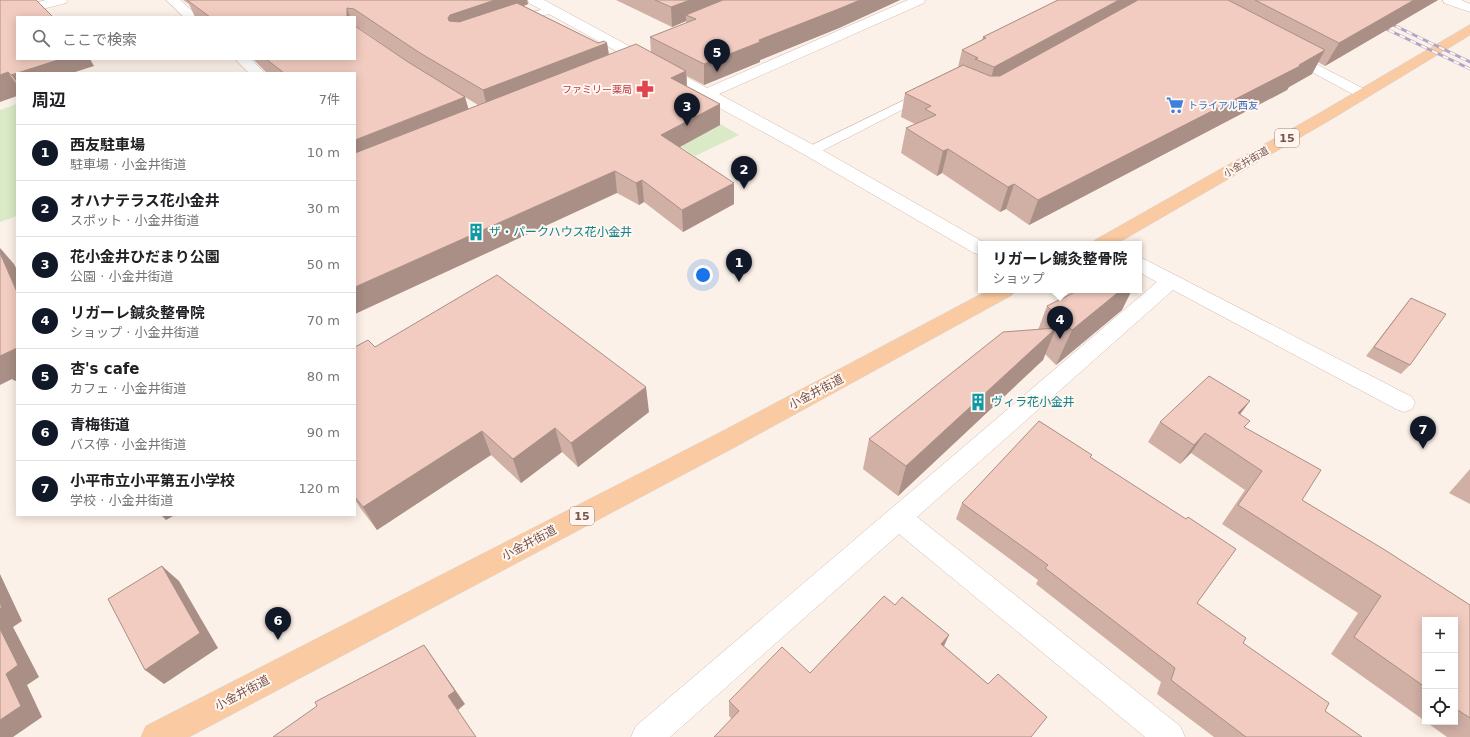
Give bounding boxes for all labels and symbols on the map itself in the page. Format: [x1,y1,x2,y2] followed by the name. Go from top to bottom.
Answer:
[704,39,730,72] pin: 5
[635,79,655,99] pharmacy icon: ファミリー薬局
[562,84,632,95] place label: ファミリー薬局
[674,93,700,126] pin: 3
[1165,95,1185,115] supermarket icon: トライアル西友
[1188,100,1258,111] place label: トライアル西友
[1275,129,1299,147] road number: 15
[1222,145,1270,179] street label: 小金井街道
[731,156,757,189] pin: 2
[466,222,486,242] building icon: ザ・パークハウス花小金井
[489,225,632,239] place label: ザ・パークハウス花小金井
[726,249,752,282] pin: 1
[693,265,713,285] your location
[1047,306,1073,339] pin: 4
[786,372,846,412] street label: 小金井街道
[968,392,988,412] building icon: ヴィラ花小金井
[991,395,1075,409] place label: ヴィラ花小金井
[1410,416,1436,449] pin: 7
[570,507,594,525] road number: 15
[499,523,559,563] street label: 小金井街道
[265,607,291,640] pin: 6
[212,673,272,713] street label: 小金井街道

